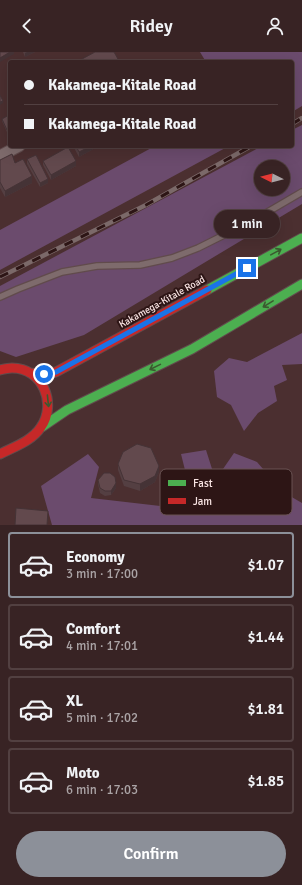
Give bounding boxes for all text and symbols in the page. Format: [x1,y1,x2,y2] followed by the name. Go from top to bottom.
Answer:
[16,15,38,37] icon: back
[129,15,173,37] text: Ridey
[264,15,286,37] icon: person
[48,76,196,94] text: Kakamega-Kitale Road
[48,115,196,133] text: Kakamega-Kitale Road
[254,160,290,196] north arrow
[254,160,290,196] map controls
[214,210,280,238] callout: 1 min
[231,216,263,232] text: 1 min
[270,248,282,256] one-way arrow
[238,259,256,277] route end
[117,273,207,331] street label: Kakamega-Kitale Road
[262,301,274,309] one-way arrow
[149,364,161,371] one-way arrow
[35,365,53,383] route start
[44,394,52,407] one-way arrow
[160,469,292,515] legend
[193,477,213,490] text: Fast
[193,495,212,508] text: Jam
[18,547,54,583] icon: car
[66,548,125,566] text: Economy
[247,556,284,574] text: $1.07
[66,566,138,582] text: 3 min · 17:00
[18,619,54,655] icon: car
[66,620,120,638] text: Comfort
[247,628,284,646] text: $1.44
[66,638,138,654] text: 4 min · 17:01
[18,691,54,727] icon: car
[66,692,83,710] text: XL
[247,700,284,718] text: $1.81
[66,710,138,726] text: 5 min · 17:02
[18,763,54,799] icon: car
[66,764,100,782] text: Moto
[247,772,284,790] text: $1.85
[66,782,138,798] text: 6 min · 17:03
[16,831,286,877] button: Confirm

